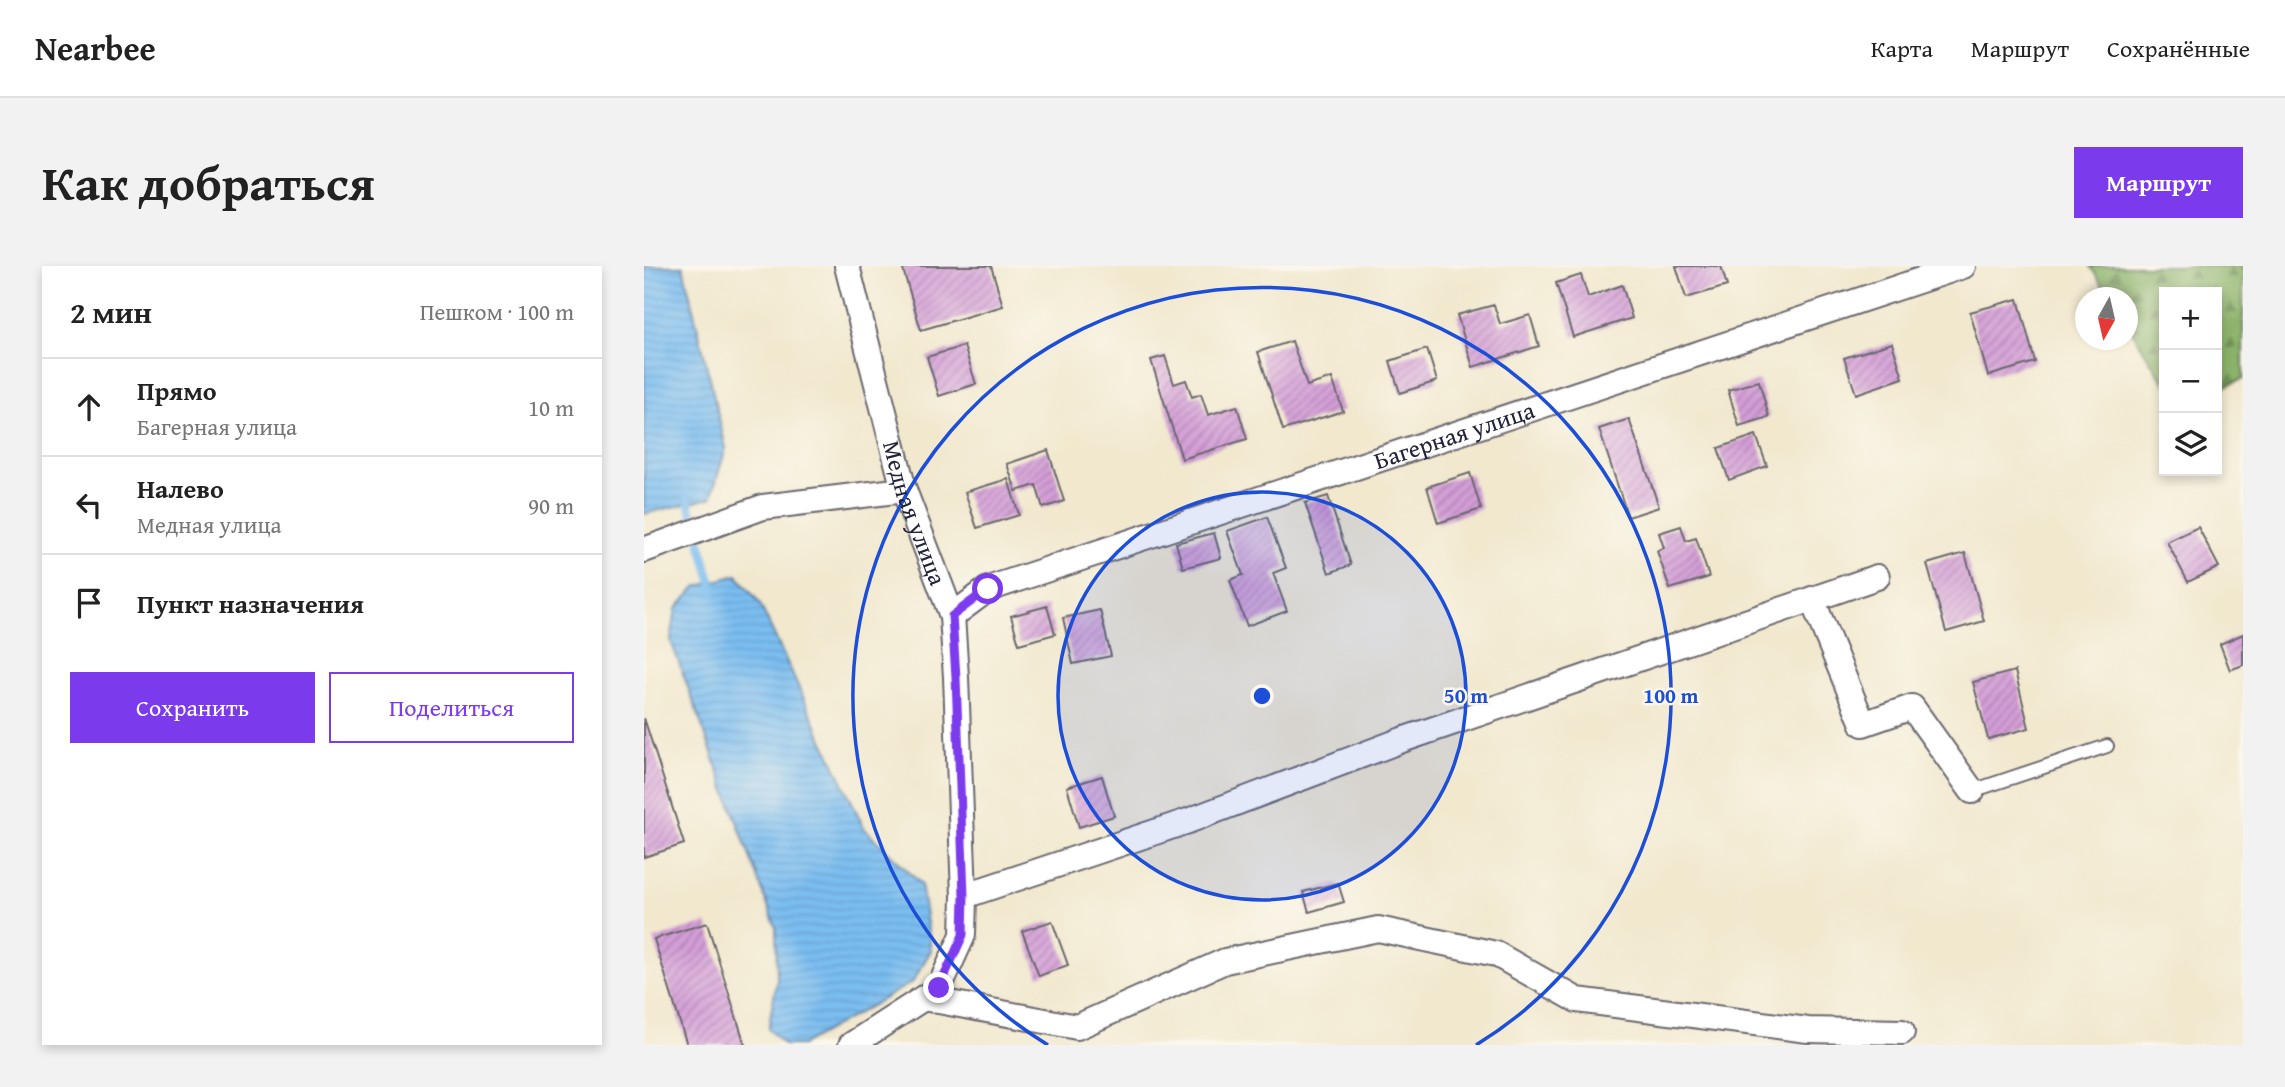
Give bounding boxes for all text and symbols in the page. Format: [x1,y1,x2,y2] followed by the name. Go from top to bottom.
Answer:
[35,24,156,72] text: Nearbee
[1871,31,1933,66] text: Карта
[1971,31,2069,66] text: Маршрут
[2107,31,2250,66] text: Сохранённые
[42,146,375,218] text: Как добраться
[2074,147,2243,218] button: Маршрут
[2075,287,2138,350] north arrow
[2159,287,2222,476] map controls
[2159,287,2222,350] button: +
[70,290,152,334] text: 2 мин
[420,295,574,328] text: Пешком · 100 m
[2159,350,2222,413] button: −
[137,371,217,410] text: Прямо
[70,388,108,426] icon: ahead
[528,391,574,424] text: 10 m
[1369,392,1539,477] street label: Багерная улица
[137,410,297,443] text: Багерная улица
[2159,413,2222,476] button: layers
[875,437,956,590] street label: Медная улица
[137,469,224,508] text: Налево
[70,486,108,524] icon: left
[528,489,574,522] text: 90 m
[137,508,281,541] text: Медная улица
[972,573,1003,604] route start
[70,584,108,622] icon: arrive
[137,584,364,623] text: Пункт назначения
[70,672,315,743] button: Сохранить
[329,672,574,743] button: Поделиться
[1444,680,1488,711] text: 50 m
[1643,680,1699,711] text: 100 m
[1250,684,1274,708] centre of rings
[923,972,954,1003] route end

